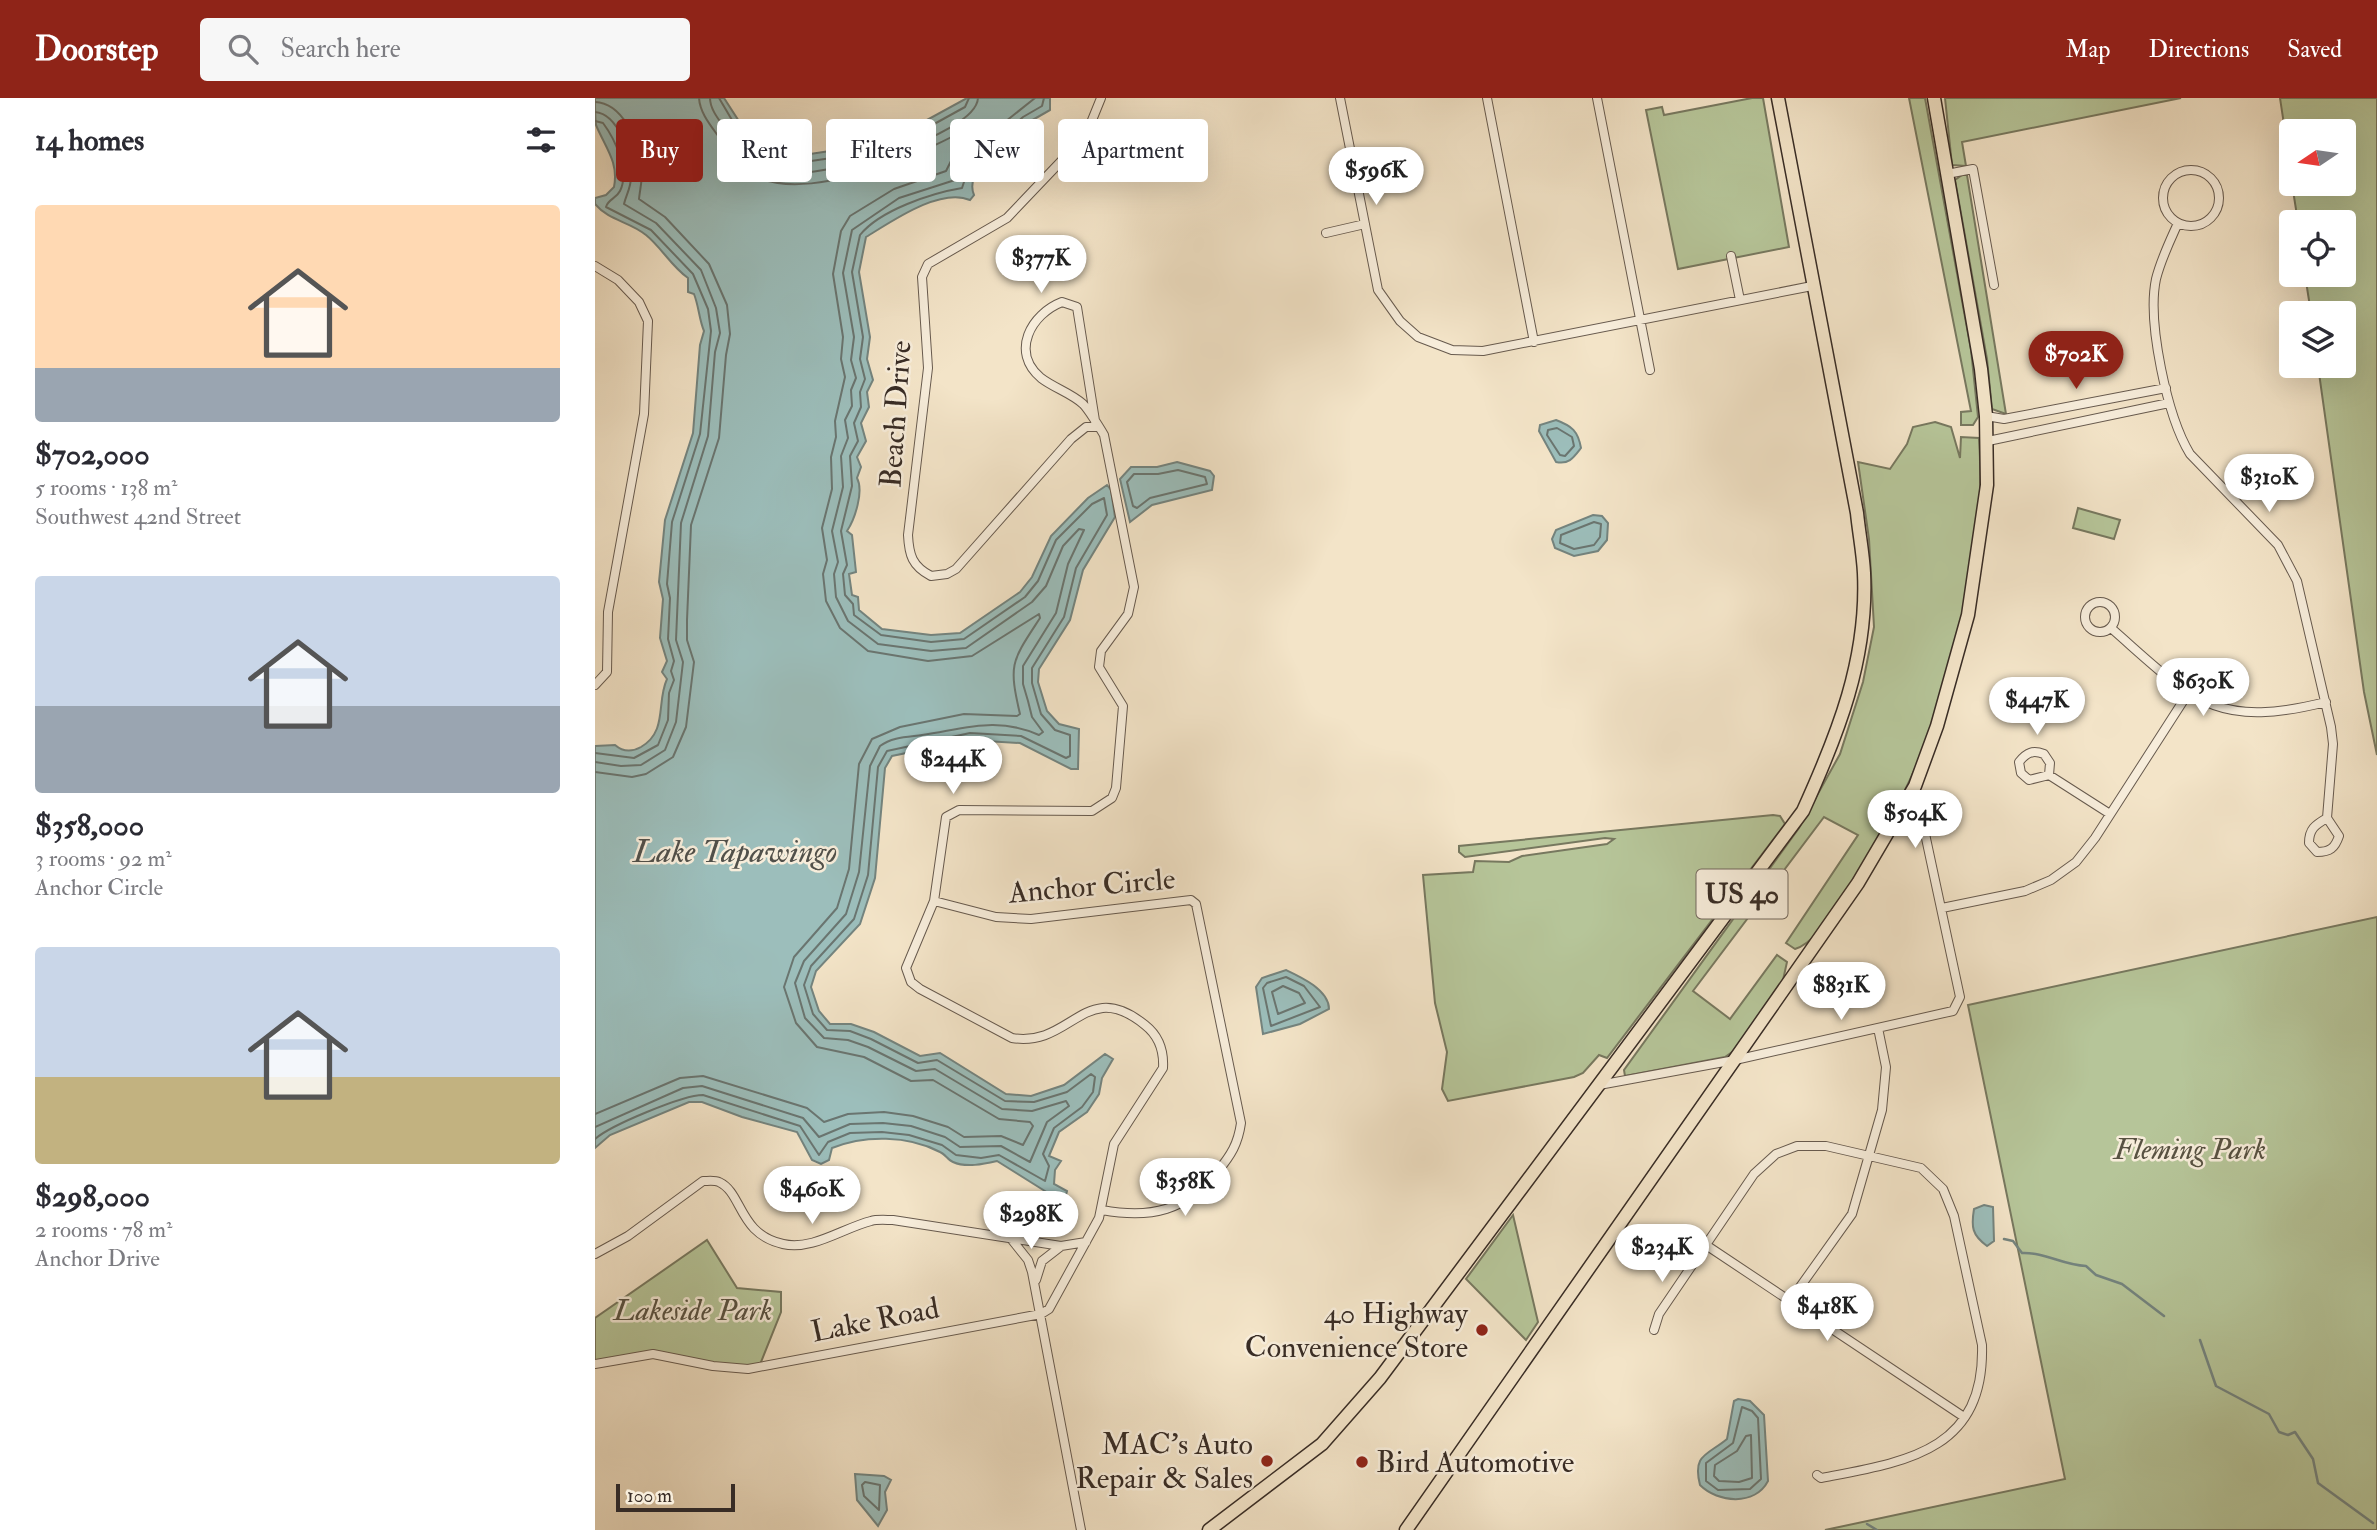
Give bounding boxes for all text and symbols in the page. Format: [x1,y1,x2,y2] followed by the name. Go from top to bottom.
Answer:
[200,18,690,81] search box
[35,29,158,70] text: Doorstep
[224,30,262,68] icon: search
[280,33,401,65] text: Search here
[2065,34,2110,65] text: Map
[2148,34,2249,65] text: Directions
[2287,34,2342,65] text: Saved
[616,119,703,182] chip: Buy
[717,119,812,182] chip: Rent
[826,119,936,182] chip: Filters
[950,119,1044,182] chip: New
[1058,119,1208,182] chip: Apartment
[2279,119,2355,196] north arrow
[2279,119,2356,378] map controls
[522,121,560,159] icon: filters
[35,122,144,159] text: 14 homes
[1327,148,1425,207] pin: $596K
[1345,155,1407,184] text: $596K
[2279,210,2356,287] button: locate
[992,236,1090,295] pin: $377K
[1011,243,1071,272] text: $377K
[235,250,361,376] icon: home
[2279,301,2356,378] button: layers
[2027,331,2125,391] pin: $702K
[872,339,920,489] street label: Beach Drive
[2044,339,2108,368] text: $702K
[35,436,150,473] text: $702,000
[2220,454,2318,514] pin: $310K
[2240,462,2298,491] text: $310K
[35,473,178,502] text: 5 rooms · 138 m²
[35,502,241,531] text: Southwest 42nd Street
[235,621,361,747] icon: home
[2154,658,2252,718] pin: $630K
[2172,666,2234,695] text: $630K
[1988,678,2086,737] pin: $447K
[2005,685,2069,714] text: $447K
[904,736,1002,796] pin: $244K
[920,744,986,773] text: $244K
[1866,790,1964,850] pin: $504K
[1883,798,1947,827] text: $504K
[35,807,144,844] text: $358,000
[631,832,837,872] water label: Lake Tapawingo
[35,844,172,873] text: 3 rooms · 92 m²
[1006,860,1177,912] street label: Anchor Circle
[1697,870,1787,918] road number: US 40
[35,873,163,902] text: Anchor Circle
[1792,962,1890,1022] pin: $831K
[1813,970,1869,999] text: $831K
[235,992,361,1118] icon: home
[2112,1131,2266,1168] park label: Fleming Park
[1136,1158,1234,1218] pin: $358K
[763,1166,861,1226] pin: $460K
[1156,1166,1214,1195] text: $358K
[780,1174,844,1203] text: $460K
[35,1178,150,1215] text: $298,000
[982,1192,1080,1251] pin: $298K
[999,1199,1063,1228] text: $298K
[35,1215,173,1244] text: 2 rooms · 78 m²
[1613,1224,1711,1284] pin: $234K
[1631,1232,1693,1261] text: $234K
[35,1244,160,1273] text: Anchor Drive
[1778,1284,1876,1343] pin: $418K
[808,1289,942,1351] street label: Lake Road
[1797,1291,1857,1320] text: $418K
[613,1292,772,1329] park label: Lakeside Park
[1245,1295,1469,1366] place label: 40 Highway Convenience Store
[1474,1322,1490,1338] marker: 40 Highway Convenience Store
[1075,1426,1253,1497] place label: MAC's Auto Repair & Sales
[1376,1444,1574,1481] place label: Bird Automotive
[1259,1453,1275,1469] marker: MAC's Auto Repair & Sales
[1354,1454,1370,1470] marker: Bird Automotive
[616,1481,735,1513] scale bar
[627,1484,672,1508] text: 100 m

